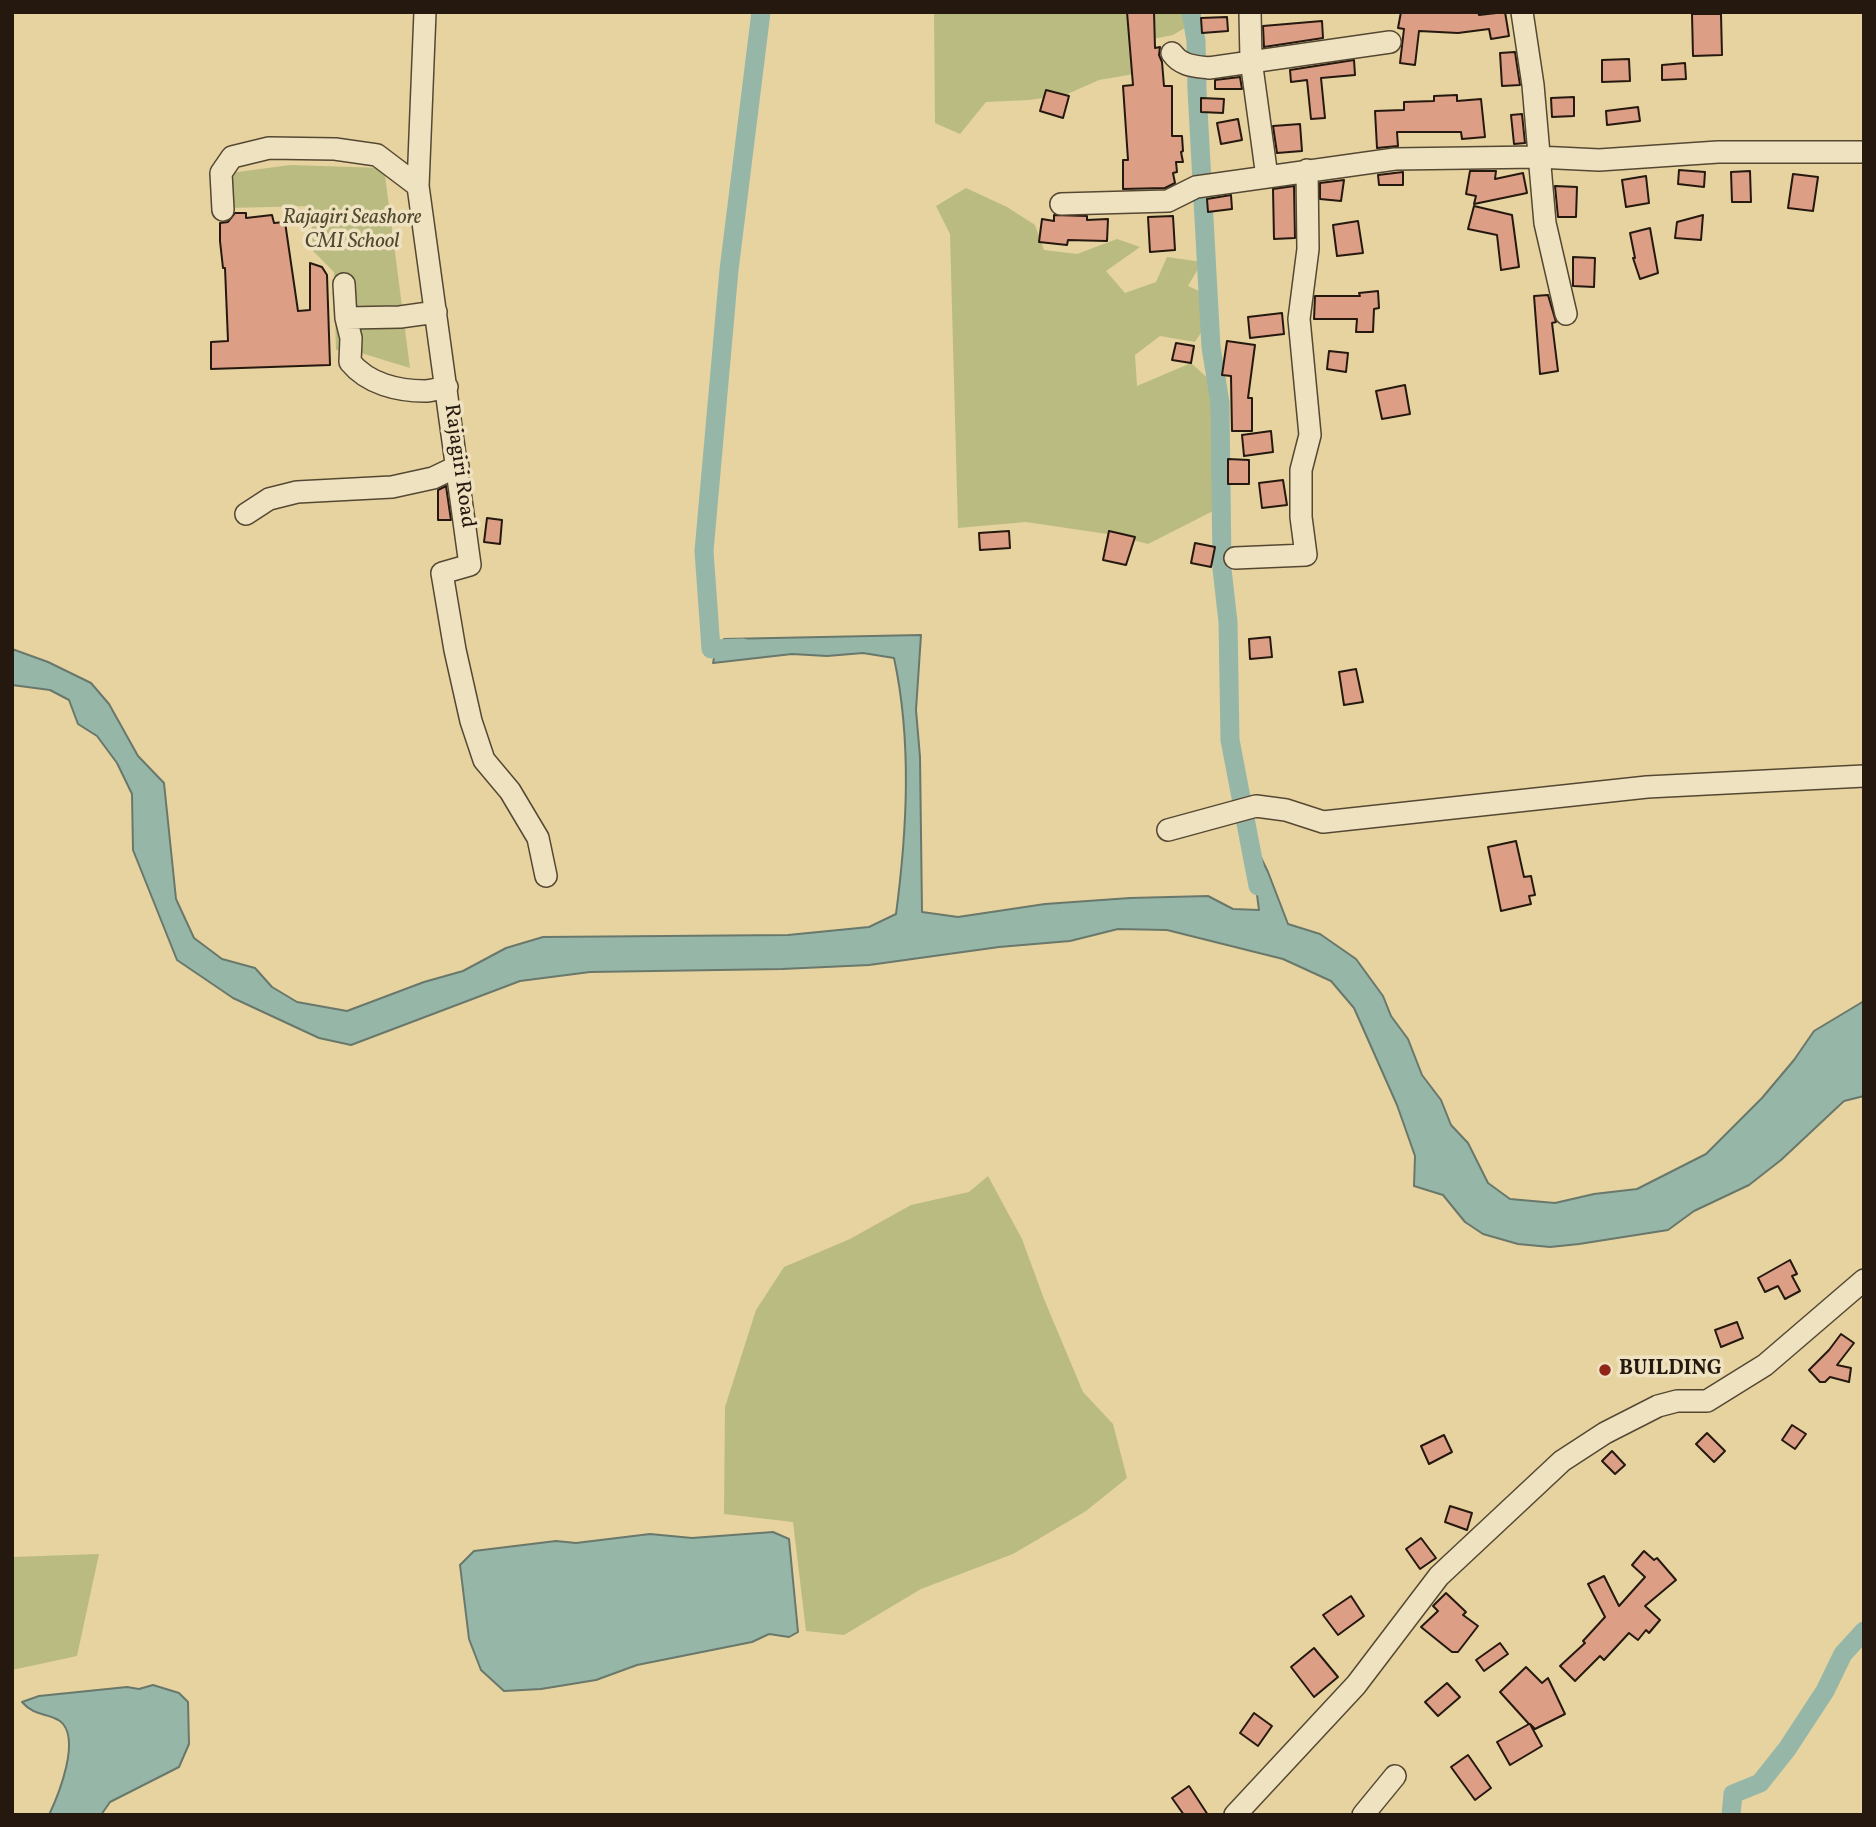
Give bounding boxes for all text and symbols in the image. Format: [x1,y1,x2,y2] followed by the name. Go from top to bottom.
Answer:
[282,206,422,256] park label: Rajagiri Seashore CMI School
[437,402,479,530] street label: Rajagiri Road
[1619,1357,1722,1383] place label: BUILDING
[1597,1362,1613,1378] marker: BUILDING

